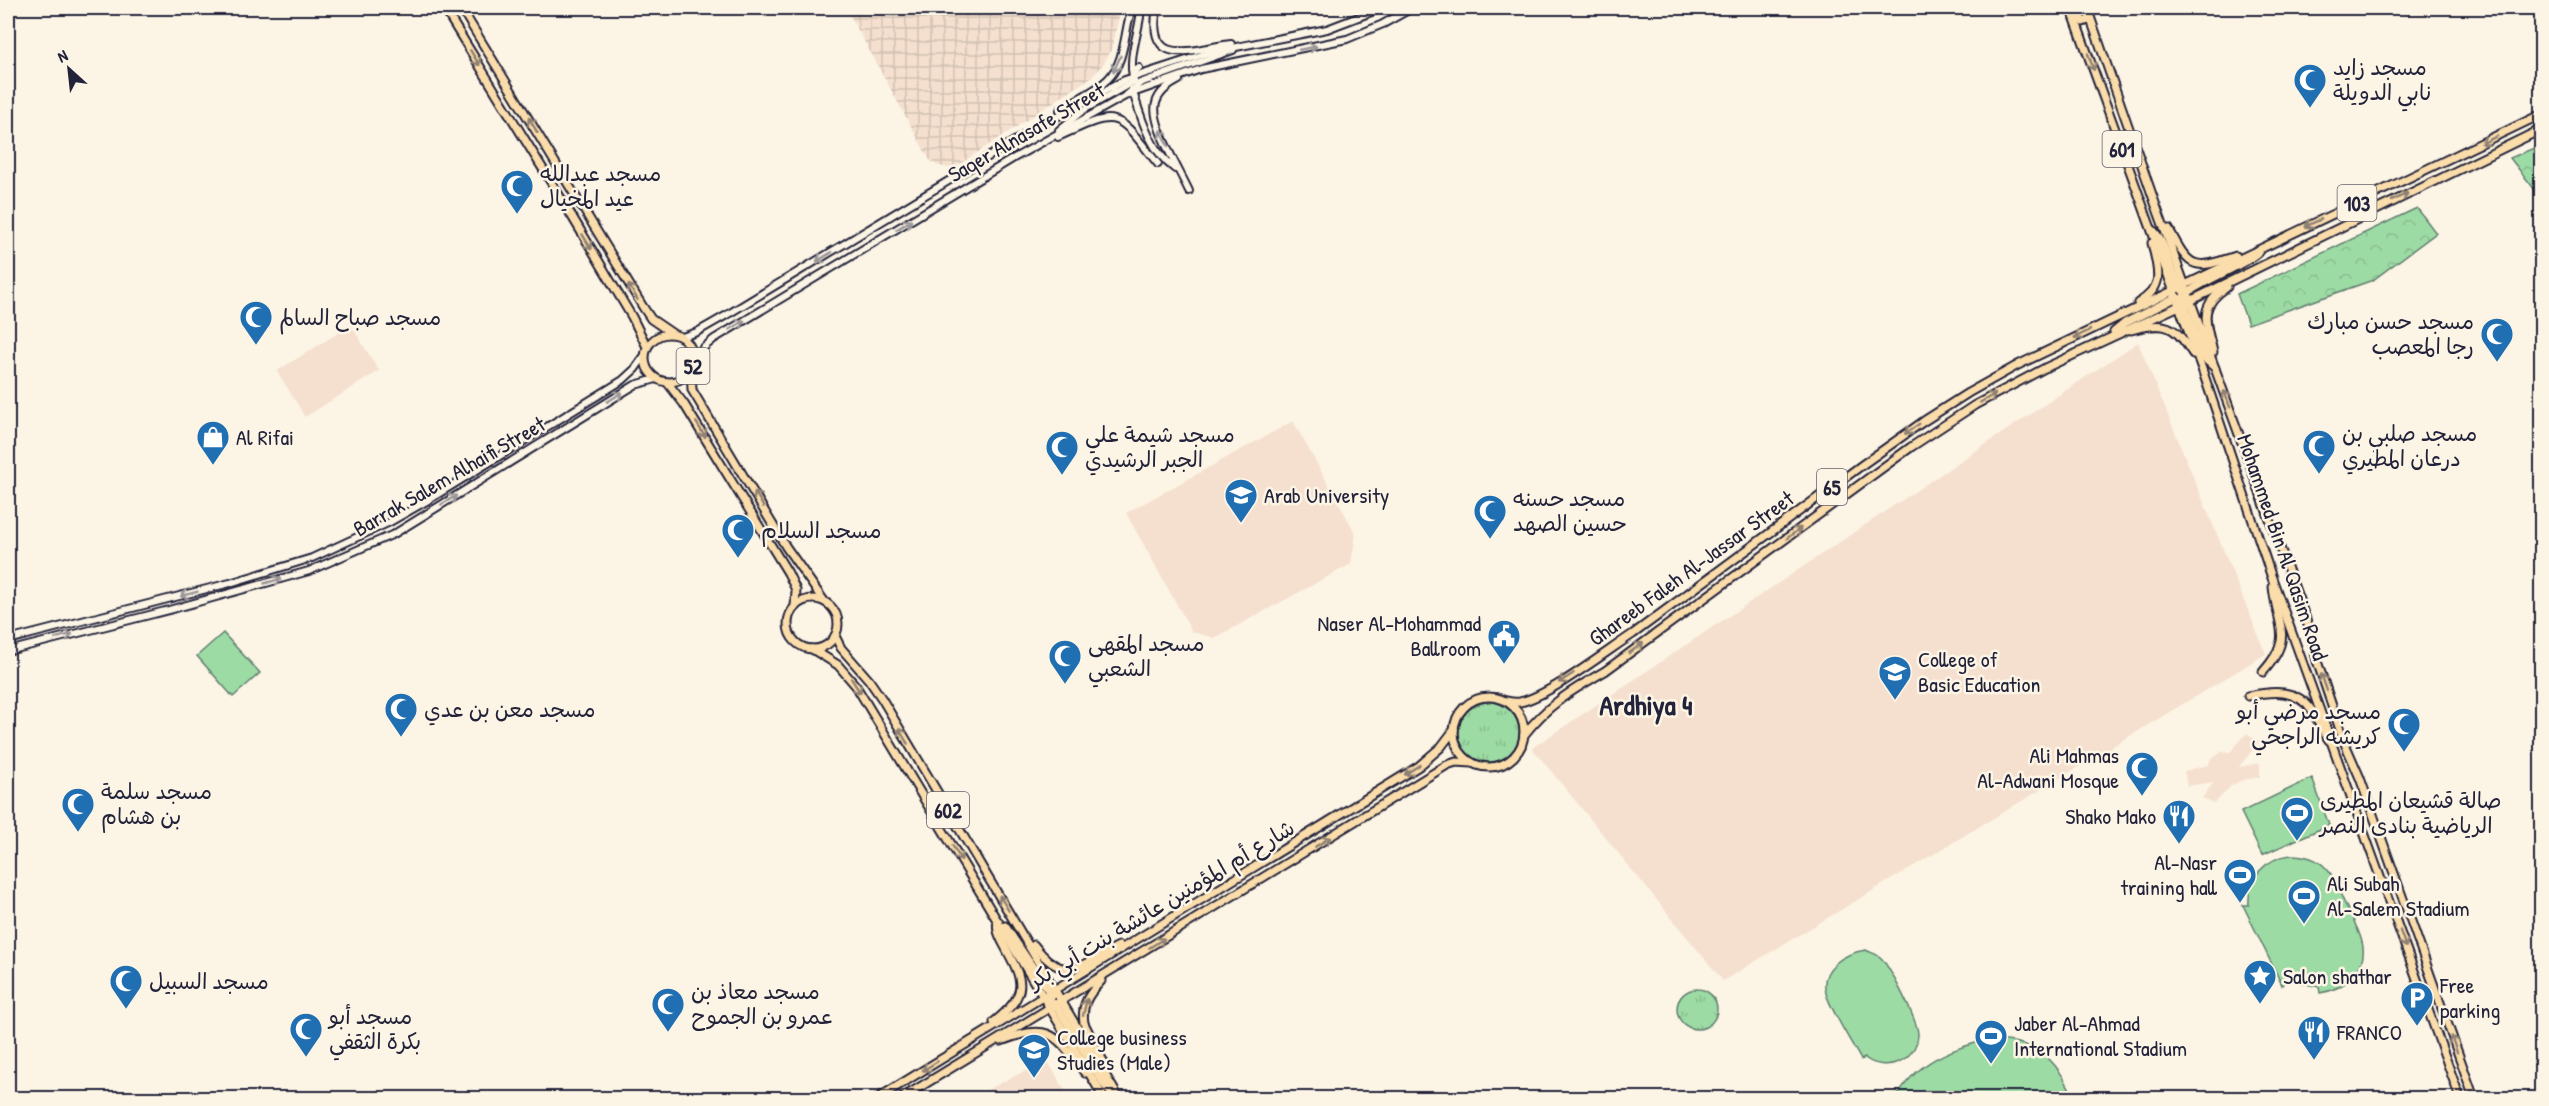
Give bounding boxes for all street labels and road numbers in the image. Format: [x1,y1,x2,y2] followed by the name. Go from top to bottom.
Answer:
[942,75,1110,189] street label: Saqer Alnasafe Street
[2102,131,2142,167] road number: 601
[2338,185,2376,221] road number: 103
[676,348,710,384] road number: 52
[347,408,551,543] street label: Barrak Salem Alhaifi Street
[2230,430,2336,664] street label: Mohammed Bin Al Qasim Road
[1817,469,1847,505] road number: 65
[1582,483,1800,653] street label: Ghareeb Faleh Al-Jassar Street
[927,792,969,828] road number: 602
[1020,812,1303,1001] street label: شارع أم المؤمنين عائشة بنت أبي بكر

